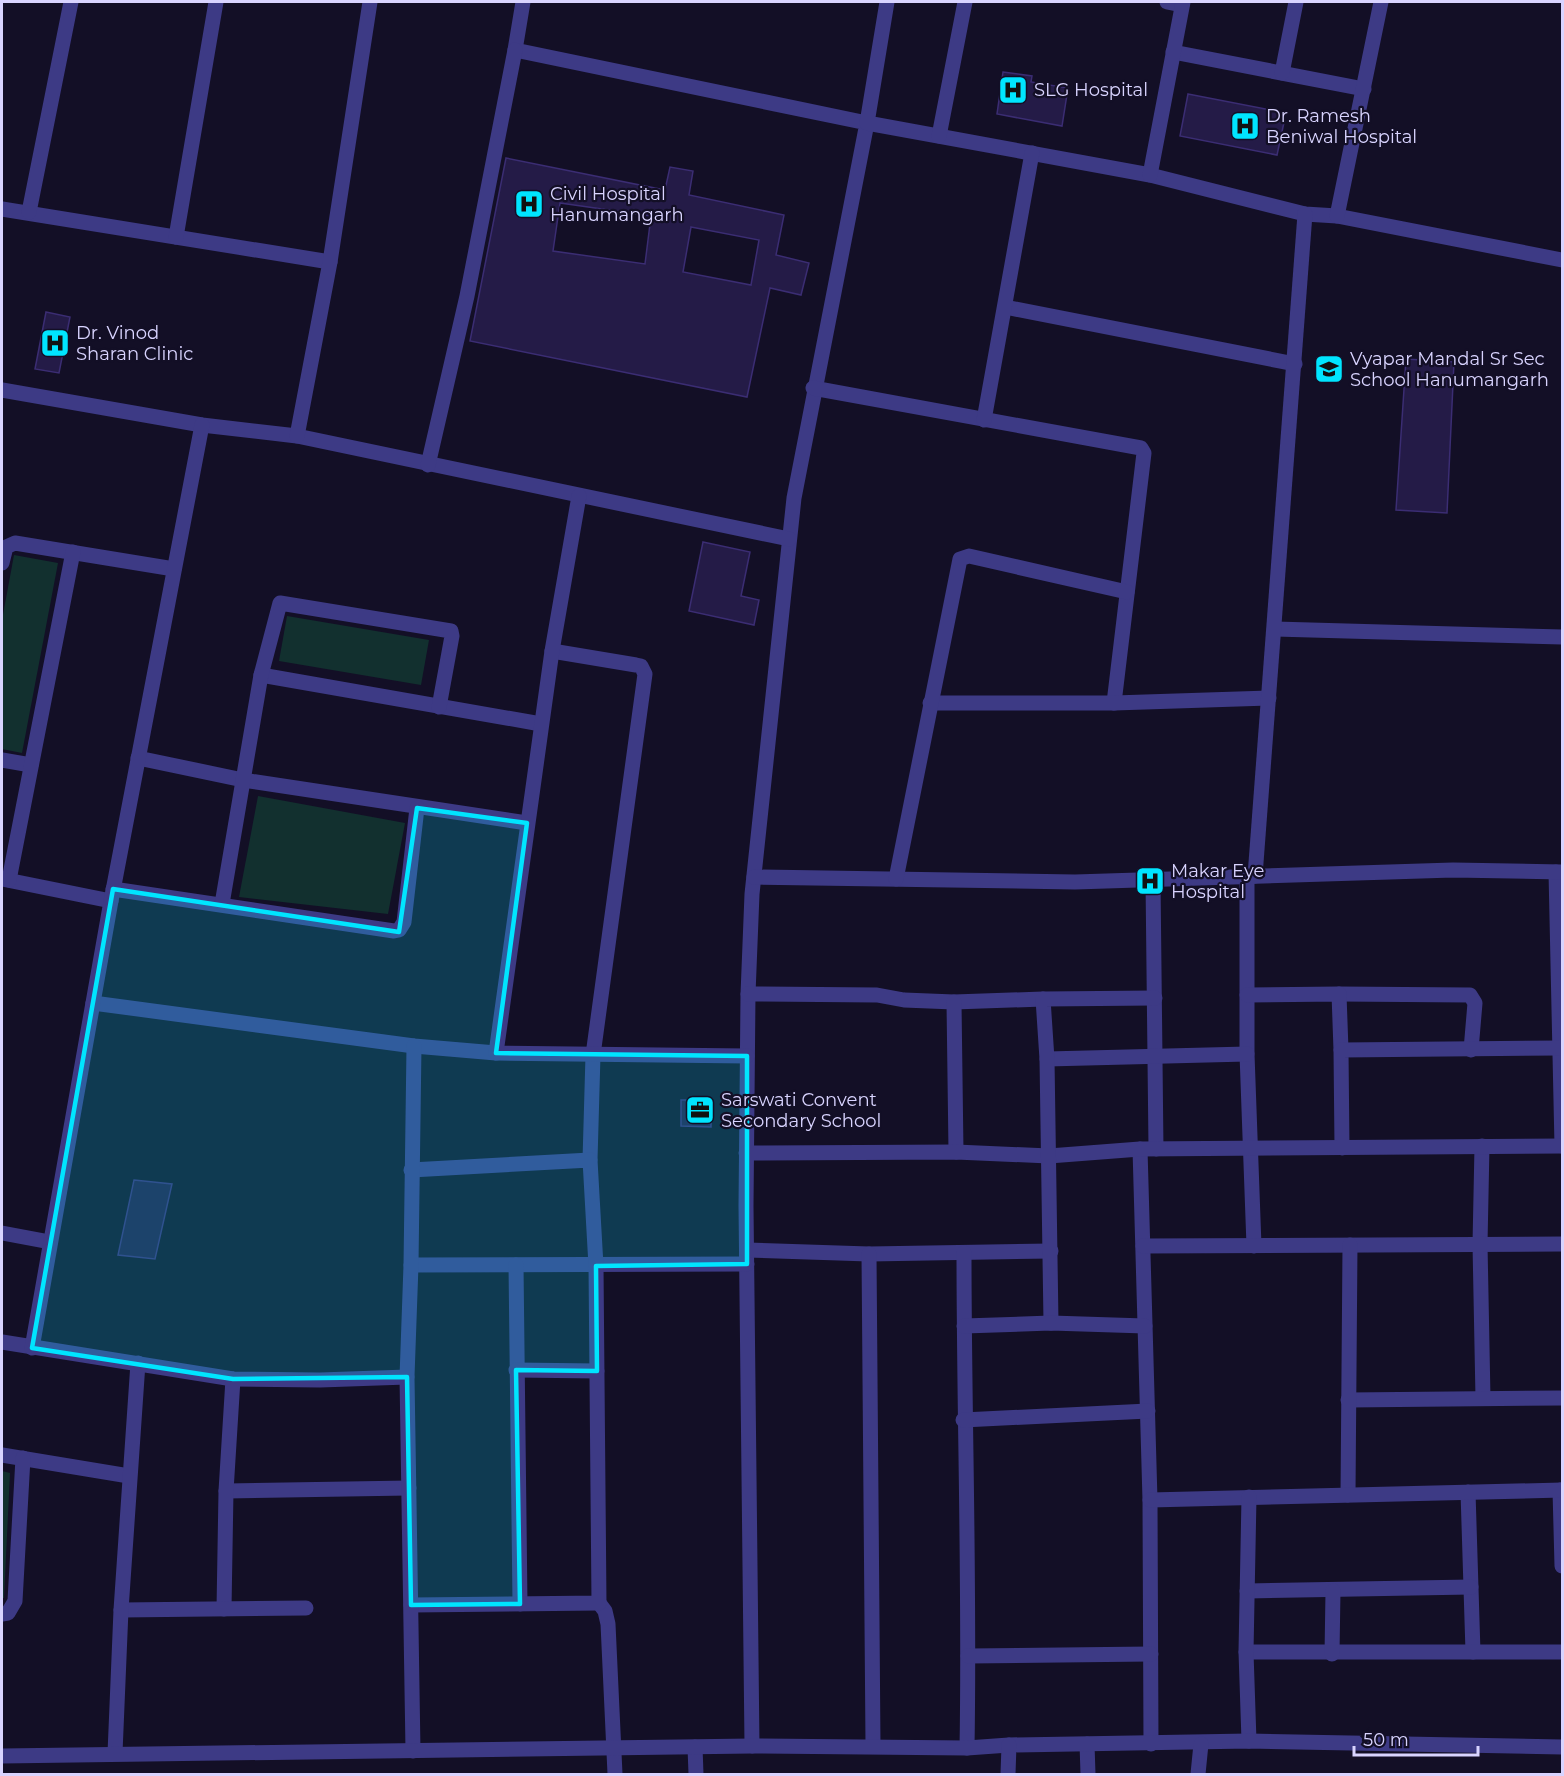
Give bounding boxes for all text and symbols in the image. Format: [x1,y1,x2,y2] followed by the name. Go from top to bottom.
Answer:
[997,74,1029,106] hospital icon: SLG Hospital
[1034,79,1148,101] place label: SLG Hospital
[1266,105,1417,148] place label: Dr. Ramesh Beniwal Hospital
[1229,110,1261,142] hospital icon: Dr. Ramesh Beniwal Hospital
[550,183,684,226] place label: Civil Hospital Hanumangarh
[513,188,545,220] hospital icon: Civil Hospital Hanumangarh
[76,322,193,365] place label: Dr. Vinod Sharan Clinic
[39,327,71,359] hospital icon: Dr. Vinod Sharan Clinic
[1350,348,1549,391] place label: Vyapar Mandal Sr Sec School Hanumangarh
[1313,353,1345,385] school or university icon: Vyapar Mandal Sr Sec School Hanumangarh
[1171,860,1264,903] place label: Makar Eye Hospital
[1134,865,1166,897] hospital icon: Makar Eye Hospital
[721,1089,881,1132] place label: Sarswati Convent Secondary School
[684,1094,716,1126] office icon: Sarswati Convent Secondary School
[1354,1719,1478,1757] scale bar
[1363,1729,1409,1751] text: 50 m

